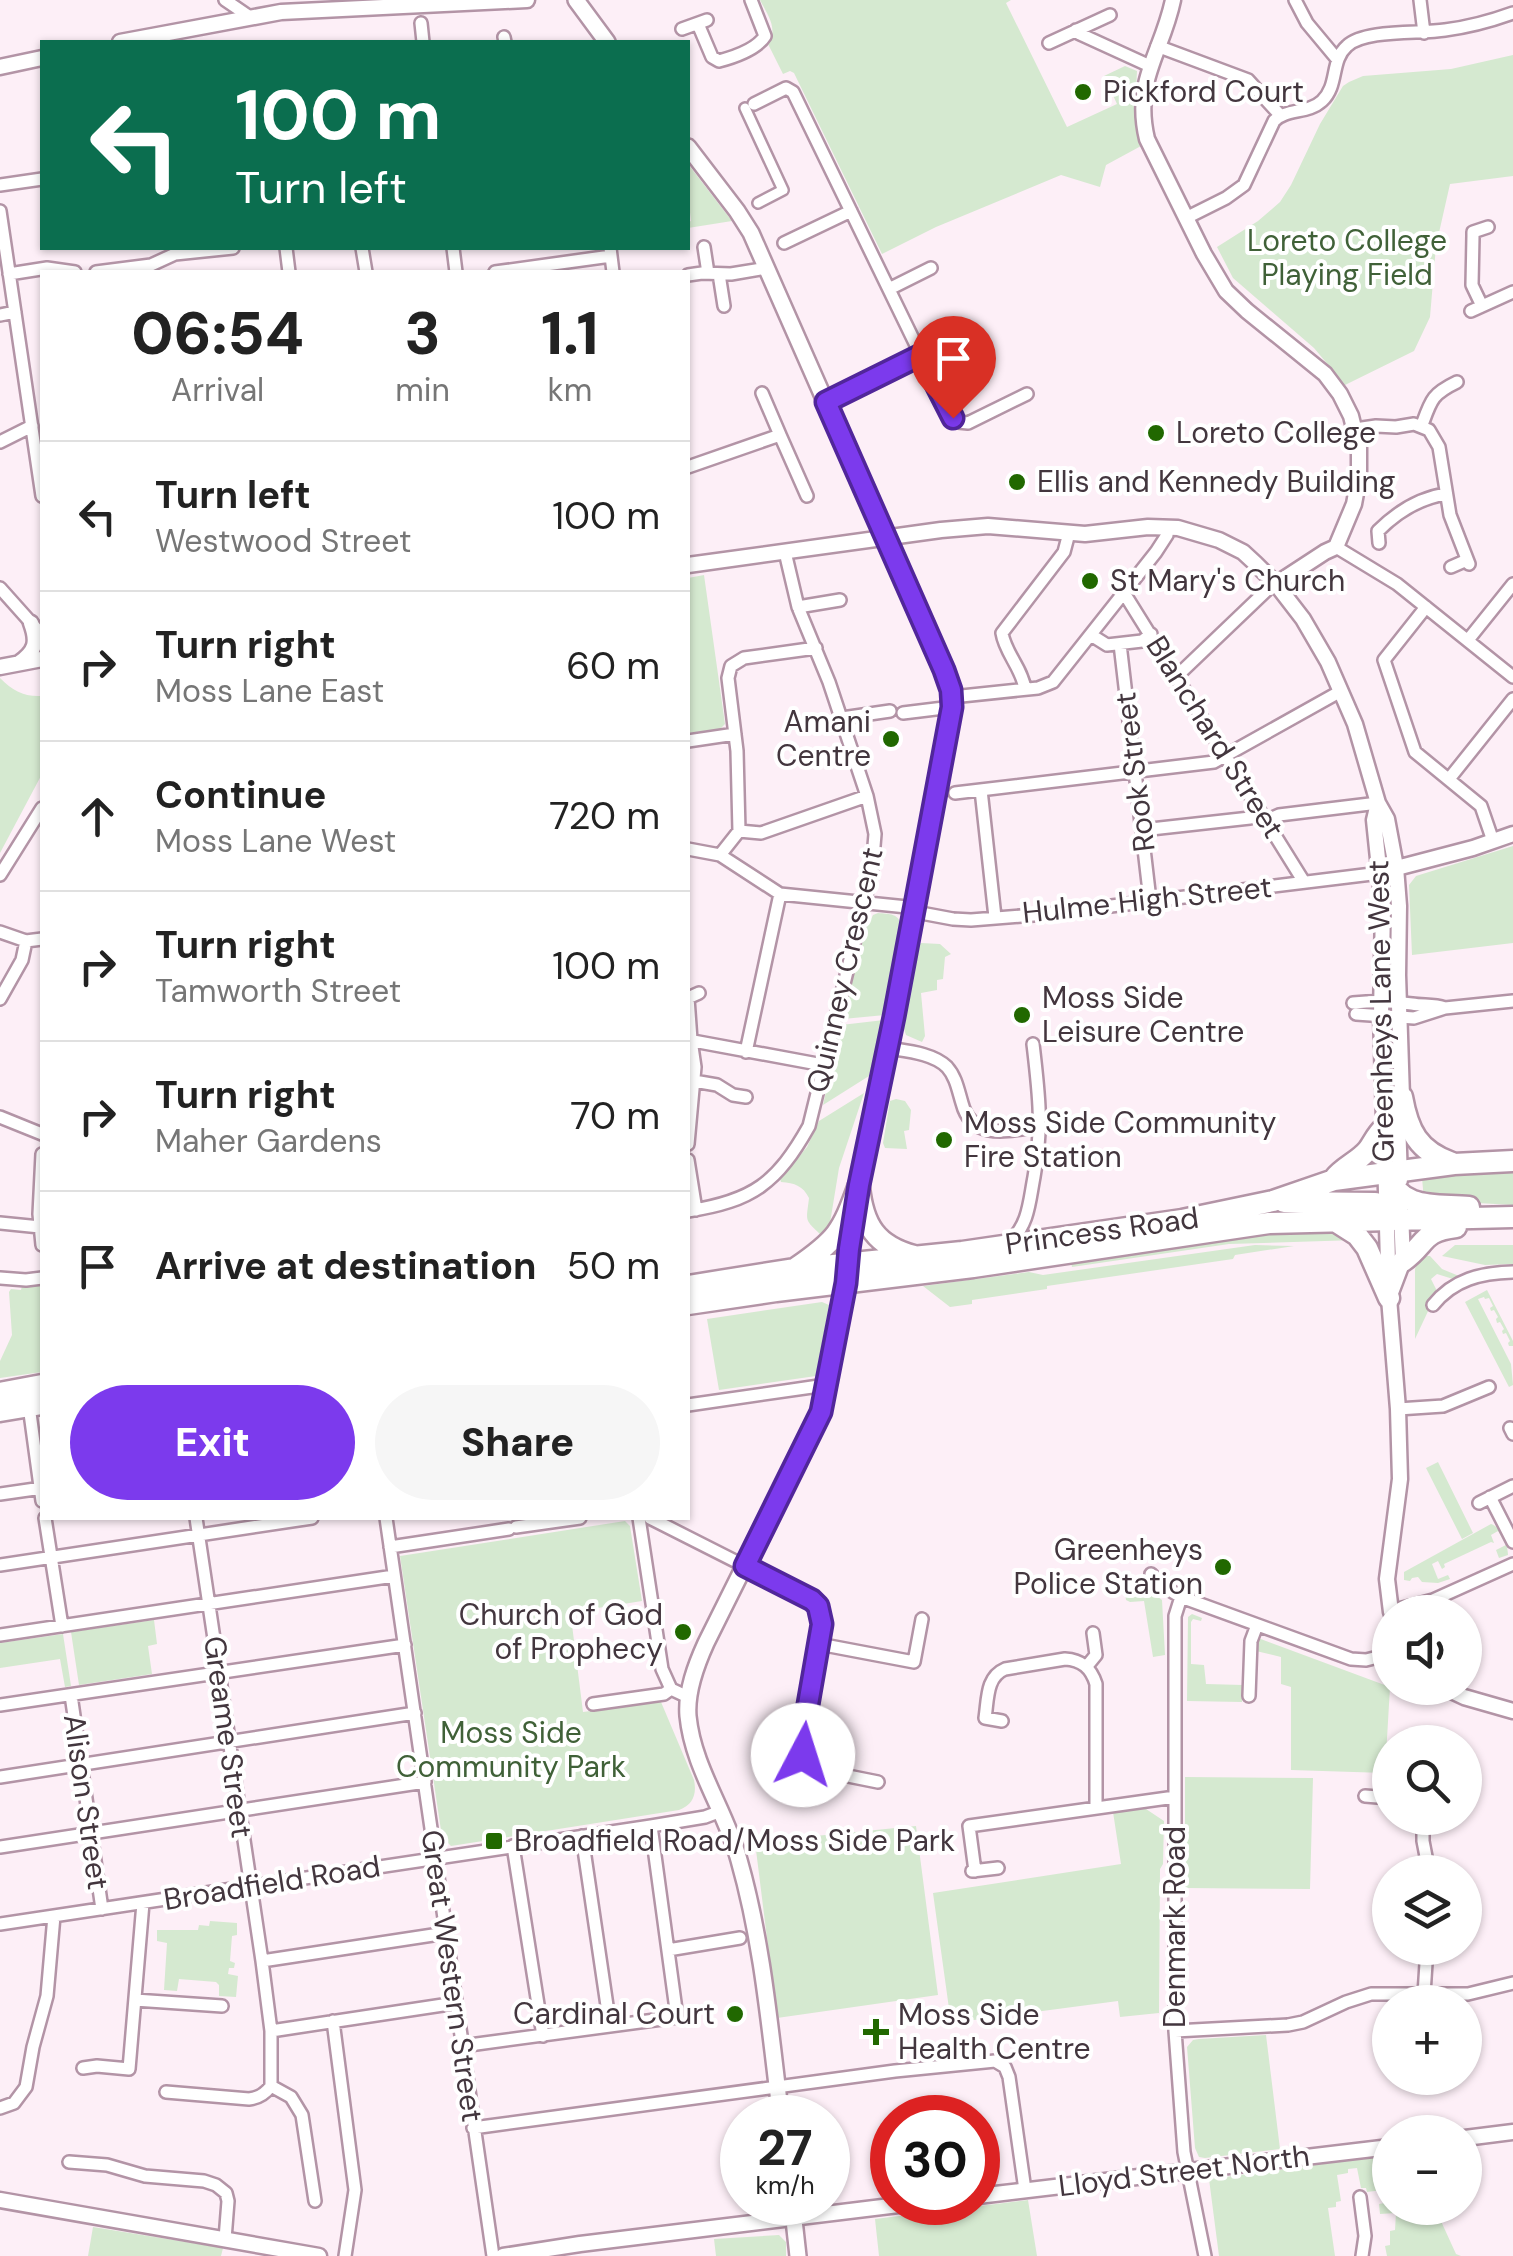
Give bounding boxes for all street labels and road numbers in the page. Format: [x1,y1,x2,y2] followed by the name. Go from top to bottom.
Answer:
[1138,628,1293,845] street label: Blanchard Street
[1105,690,1164,854] street label: Rook Street
[797,843,892,1096] street label: Quinney Crescent
[1358,860,1403,1162] street label: Greenheys Lane West
[1020,867,1274,932] street label: Hulme High Street
[1003,1198,1201,1263] street label: Princess Road
[195,1634,262,1840] street label: Greame Street
[55,1712,118,1892] street label: Alison Street
[1155,1826,1194,2028] street label: Denmark Road
[413,1827,492,2125] street label: Great Western Street
[161,1846,383,1919] street label: Broadfield Road
[1056,2136,1312,2205] street label: Lloyd Street North

